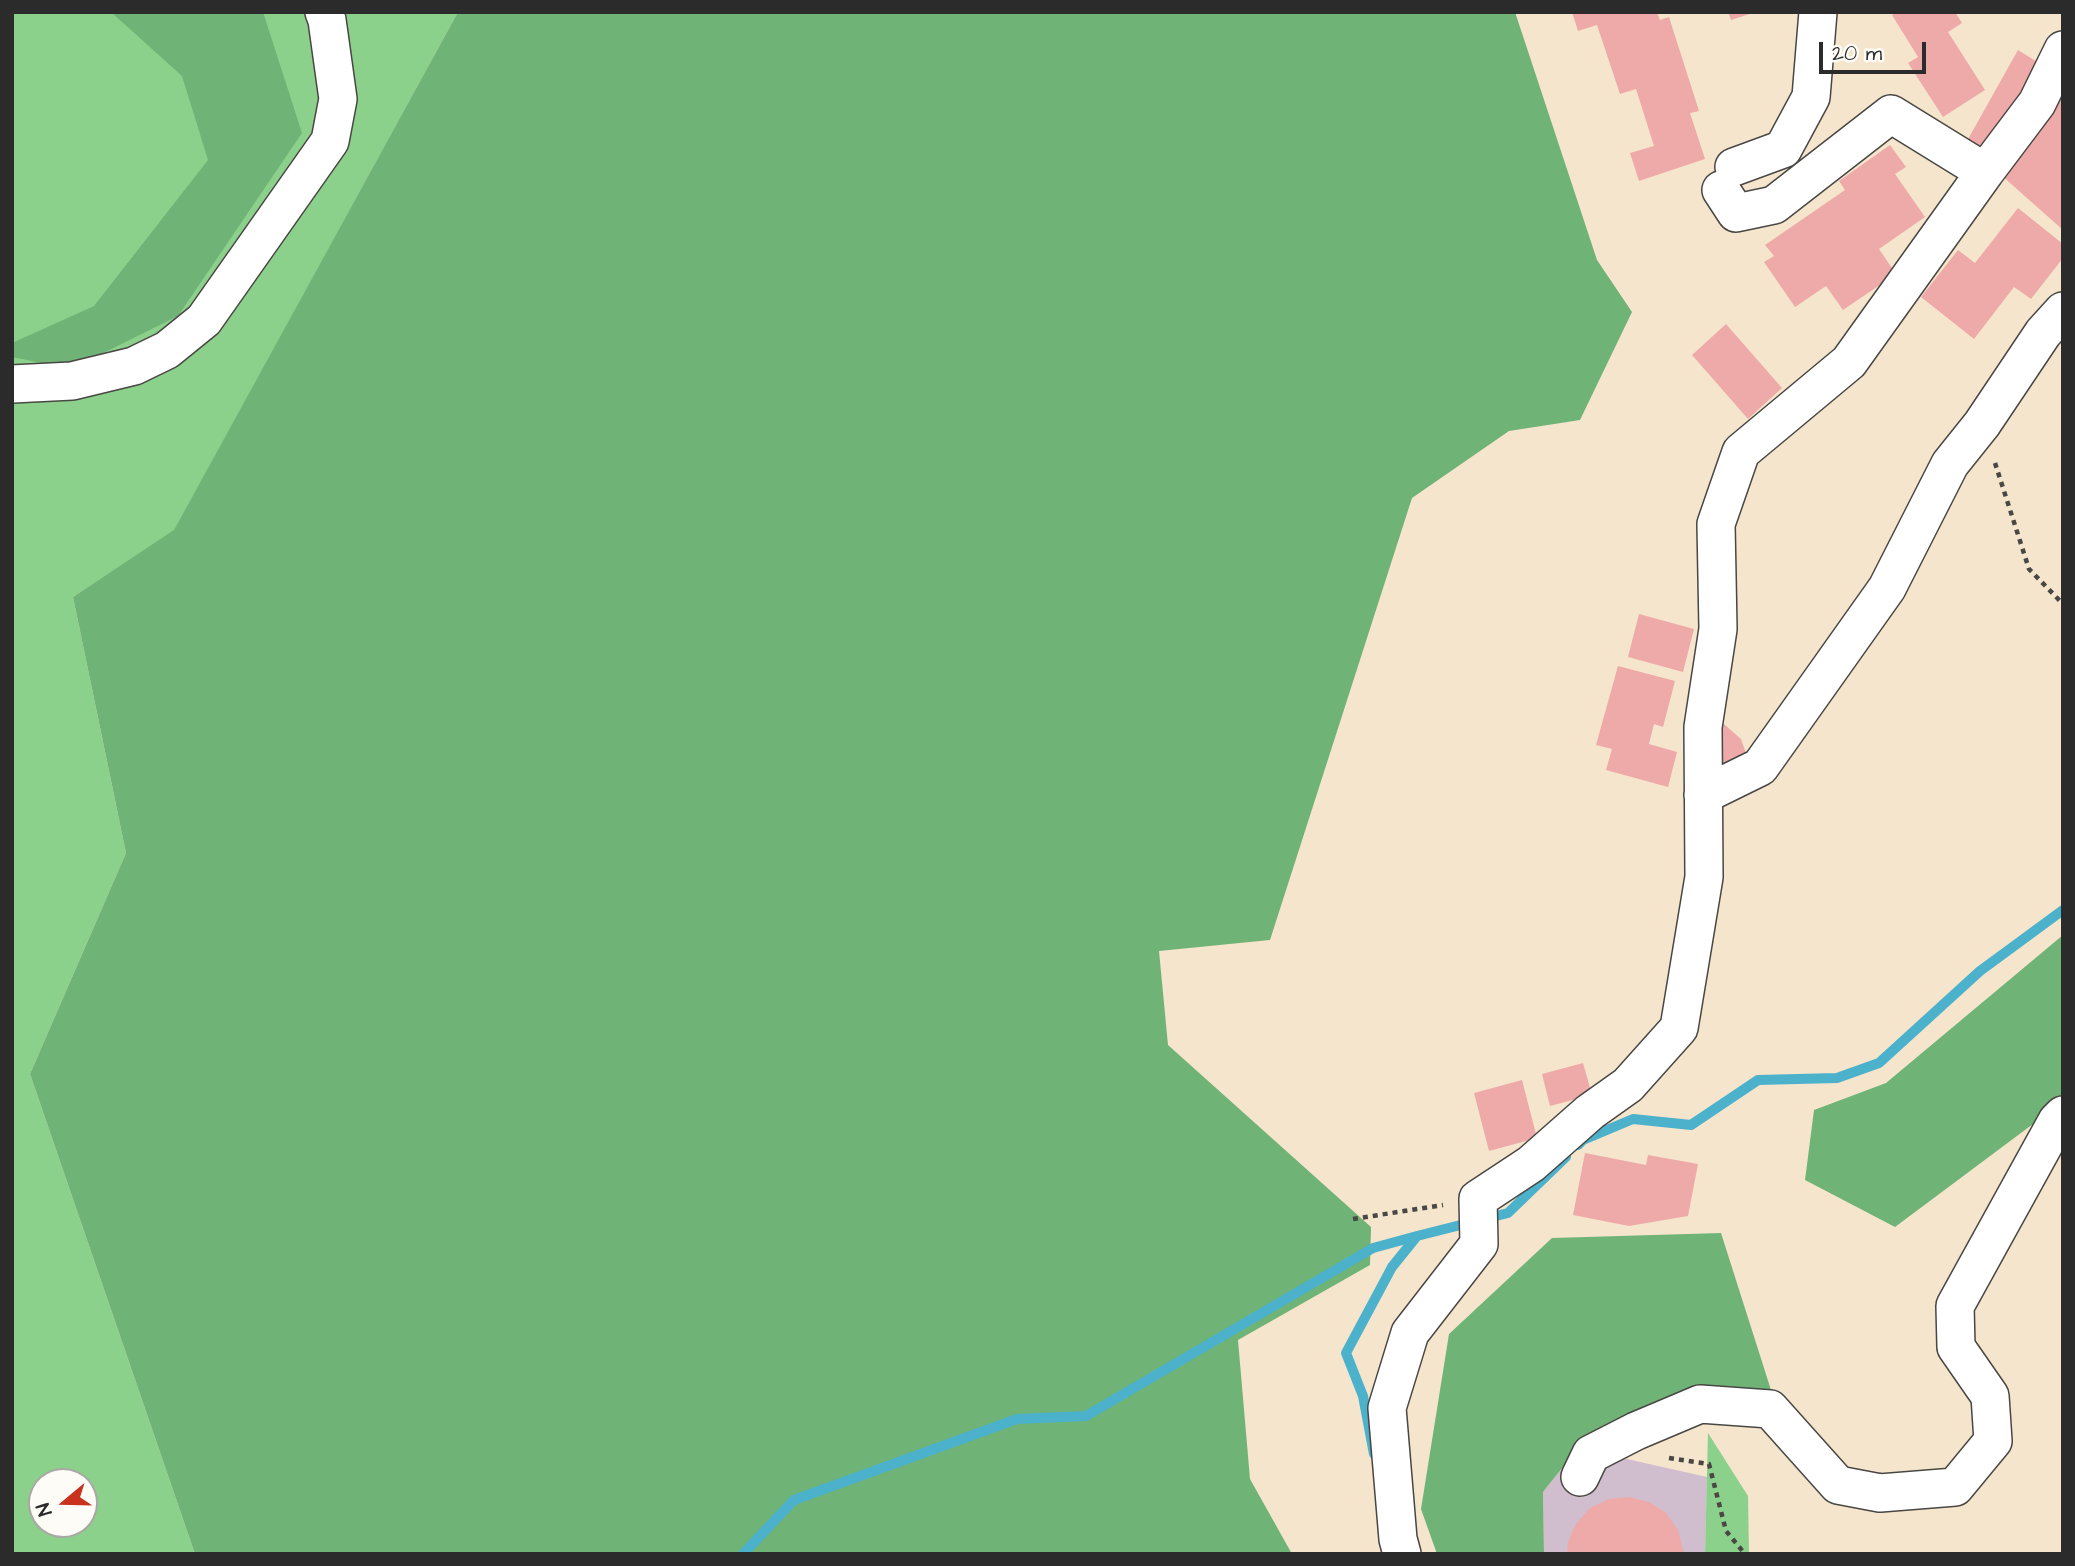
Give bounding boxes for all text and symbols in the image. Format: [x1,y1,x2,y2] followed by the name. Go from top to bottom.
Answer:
[1823,28,1930,72] scale bar
[1832,39,1882,68] text: 20 m
[28,1468,98,1538] north arrow
[30,1499,59,1519] text: N

